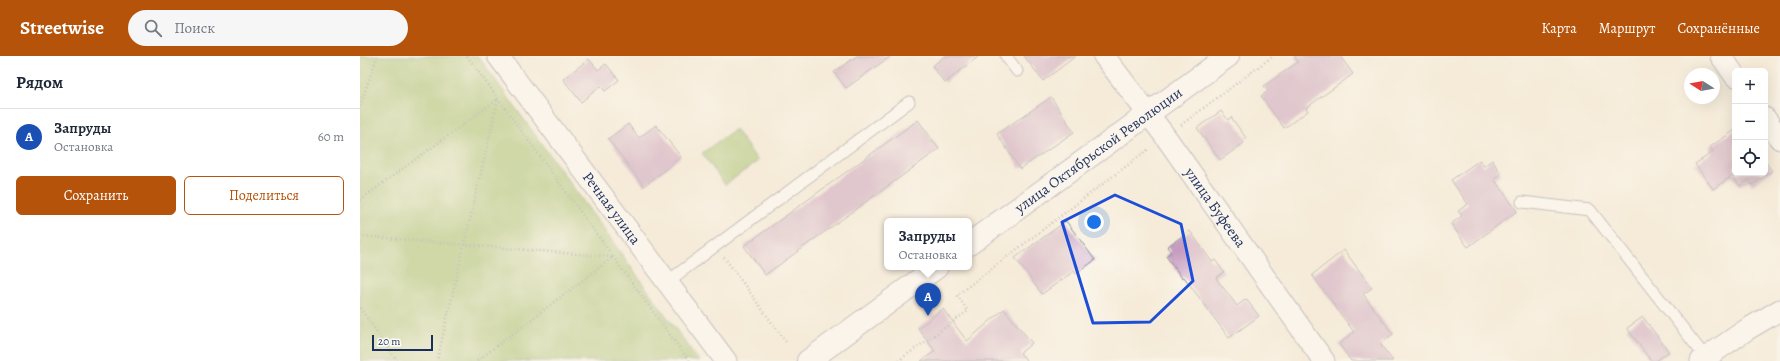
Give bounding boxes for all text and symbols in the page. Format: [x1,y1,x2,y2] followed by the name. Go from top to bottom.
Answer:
[128,10,408,46] search box
[20,15,104,41] text: Streetwise
[142,17,164,39] icon: search
[174,18,215,38] text: Поиск
[1542,19,1577,38] text: Карта
[1599,19,1655,38] text: Маршрут
[1677,19,1760,38] text: Сохранённые
[1684,68,1720,104] north arrow
[1732,68,1768,176] map controls
[1732,68,1768,104] button: +
[16,71,63,94] text: Рядом
[1010,82,1187,218] street label: улица Октябрьской Революции
[1732,104,1768,140] button: −
[54,118,111,138] text: Запруды
[25,128,33,145] text: A
[318,128,344,145] text: 60 m
[54,138,113,155] text: Остановка
[1732,140,1768,176] button: locate
[1180,163,1251,251] street label: улица Буфеева
[578,168,646,249] street label: Речная улица
[16,176,176,215] button: Сохранить
[184,176,344,215] button: Поделиться
[1084,212,1104,232] your location
[884,218,972,270] popup
[898,226,956,246] text: Запруды
[898,246,958,263] text: Остановка
[915,283,941,316] pin: A
[372,333,433,352] scale bar
[378,334,400,349] text: 20 m

